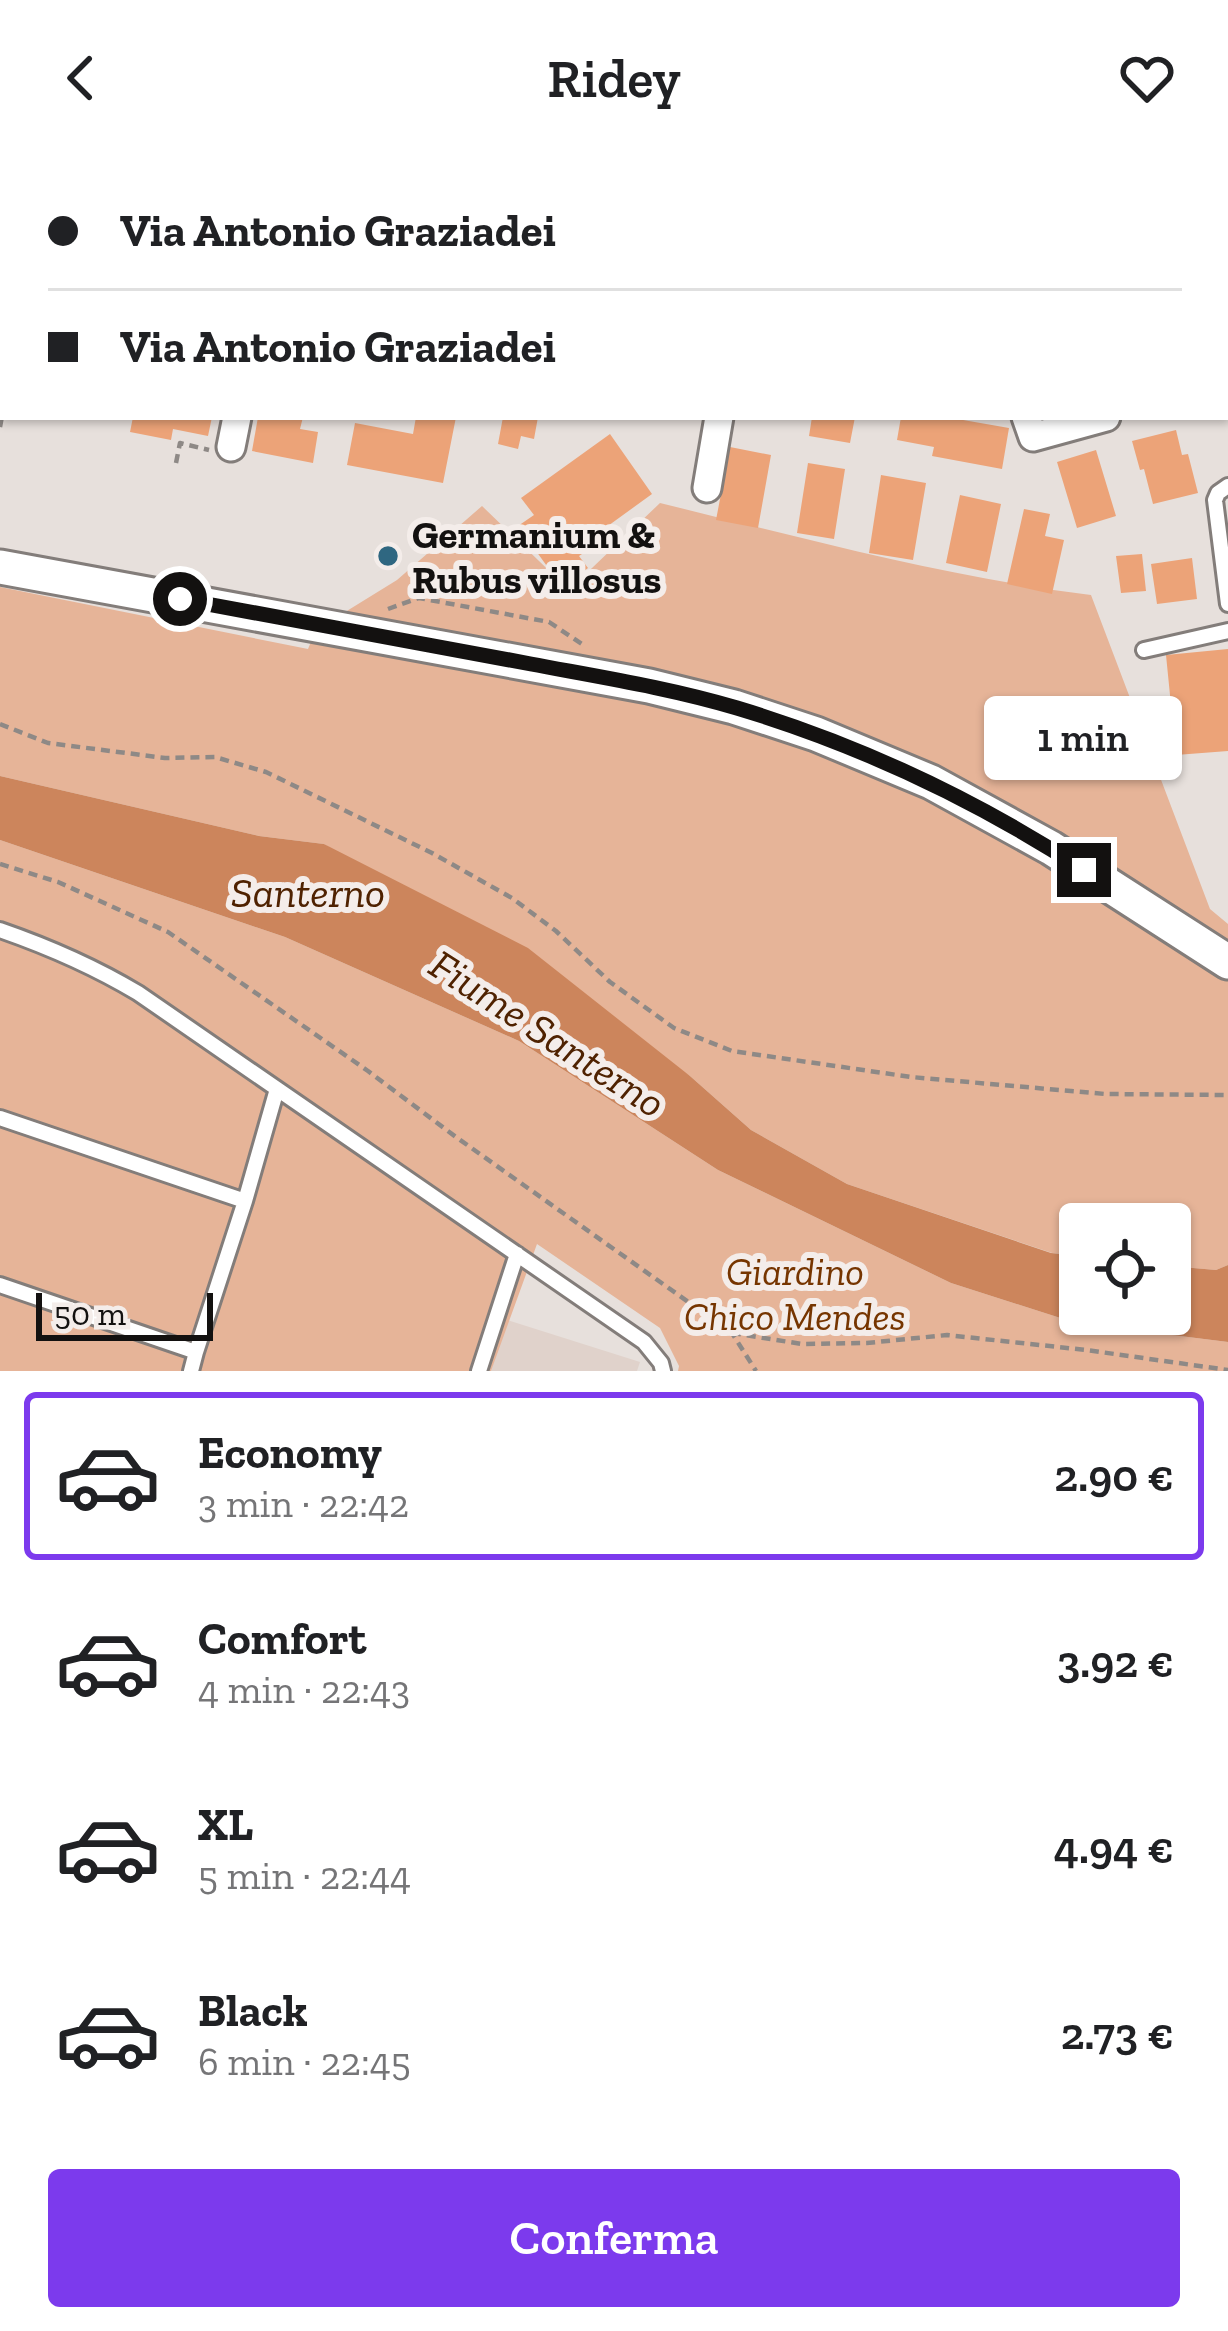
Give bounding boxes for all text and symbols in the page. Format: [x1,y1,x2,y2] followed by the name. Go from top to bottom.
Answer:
[48,45,114,111] icon: back
[1114,45,1180,111] icon: heart
[547,46,681,111] text: Ridey
[120,204,556,258] text: Via Antonio Graziadei
[120,320,556,374] text: Via Antonio Graziadei
[412,511,661,603] place label: Germanium & Rubus villosus
[375,543,401,569] marker: Germanium & Rubus villosus
[153,572,207,626] route start
[985,696,1183,780] callout: 1 min
[1037,714,1129,761] text: 1 min
[1057,843,1111,897] route end
[231,867,385,918] water label: Santerno
[420,938,675,1128] water label: Fiume Santerno
[1059,1203,1191,1335] map controls
[1059,1203,1191,1335] button: locate
[684,1248,906,1340] park label: Giardino Chico Mendes
[36,1287,213,1340] scale bar
[54,1294,126,1333] text: 50 m
[54,1422,162,1530] icon: car
[198,1426,382,1480] text: Economy
[1054,1449,1174,1503] text: 2.90 €
[198,1480,409,1527] text: 3 min · 22:42
[54,1608,162,1716] icon: car
[198,1612,366,1666] text: Comfort
[1057,1635,1174,1689] text: 3.92 €
[198,1666,410,1713] text: 4 min · 22:43
[54,1794,162,1902] icon: car
[198,1798,253,1852] text: XL
[1054,1821,1174,1875] text: 4.94 €
[198,1852,411,1899] text: 5 min · 22:44
[54,1980,162,2088] icon: car
[198,1984,308,2038] text: Black
[1061,2007,1174,2061] text: 2.73 €
[198,2038,411,2085] text: 6 min · 22:45
[48,2169,1180,2307] button: Conferma

